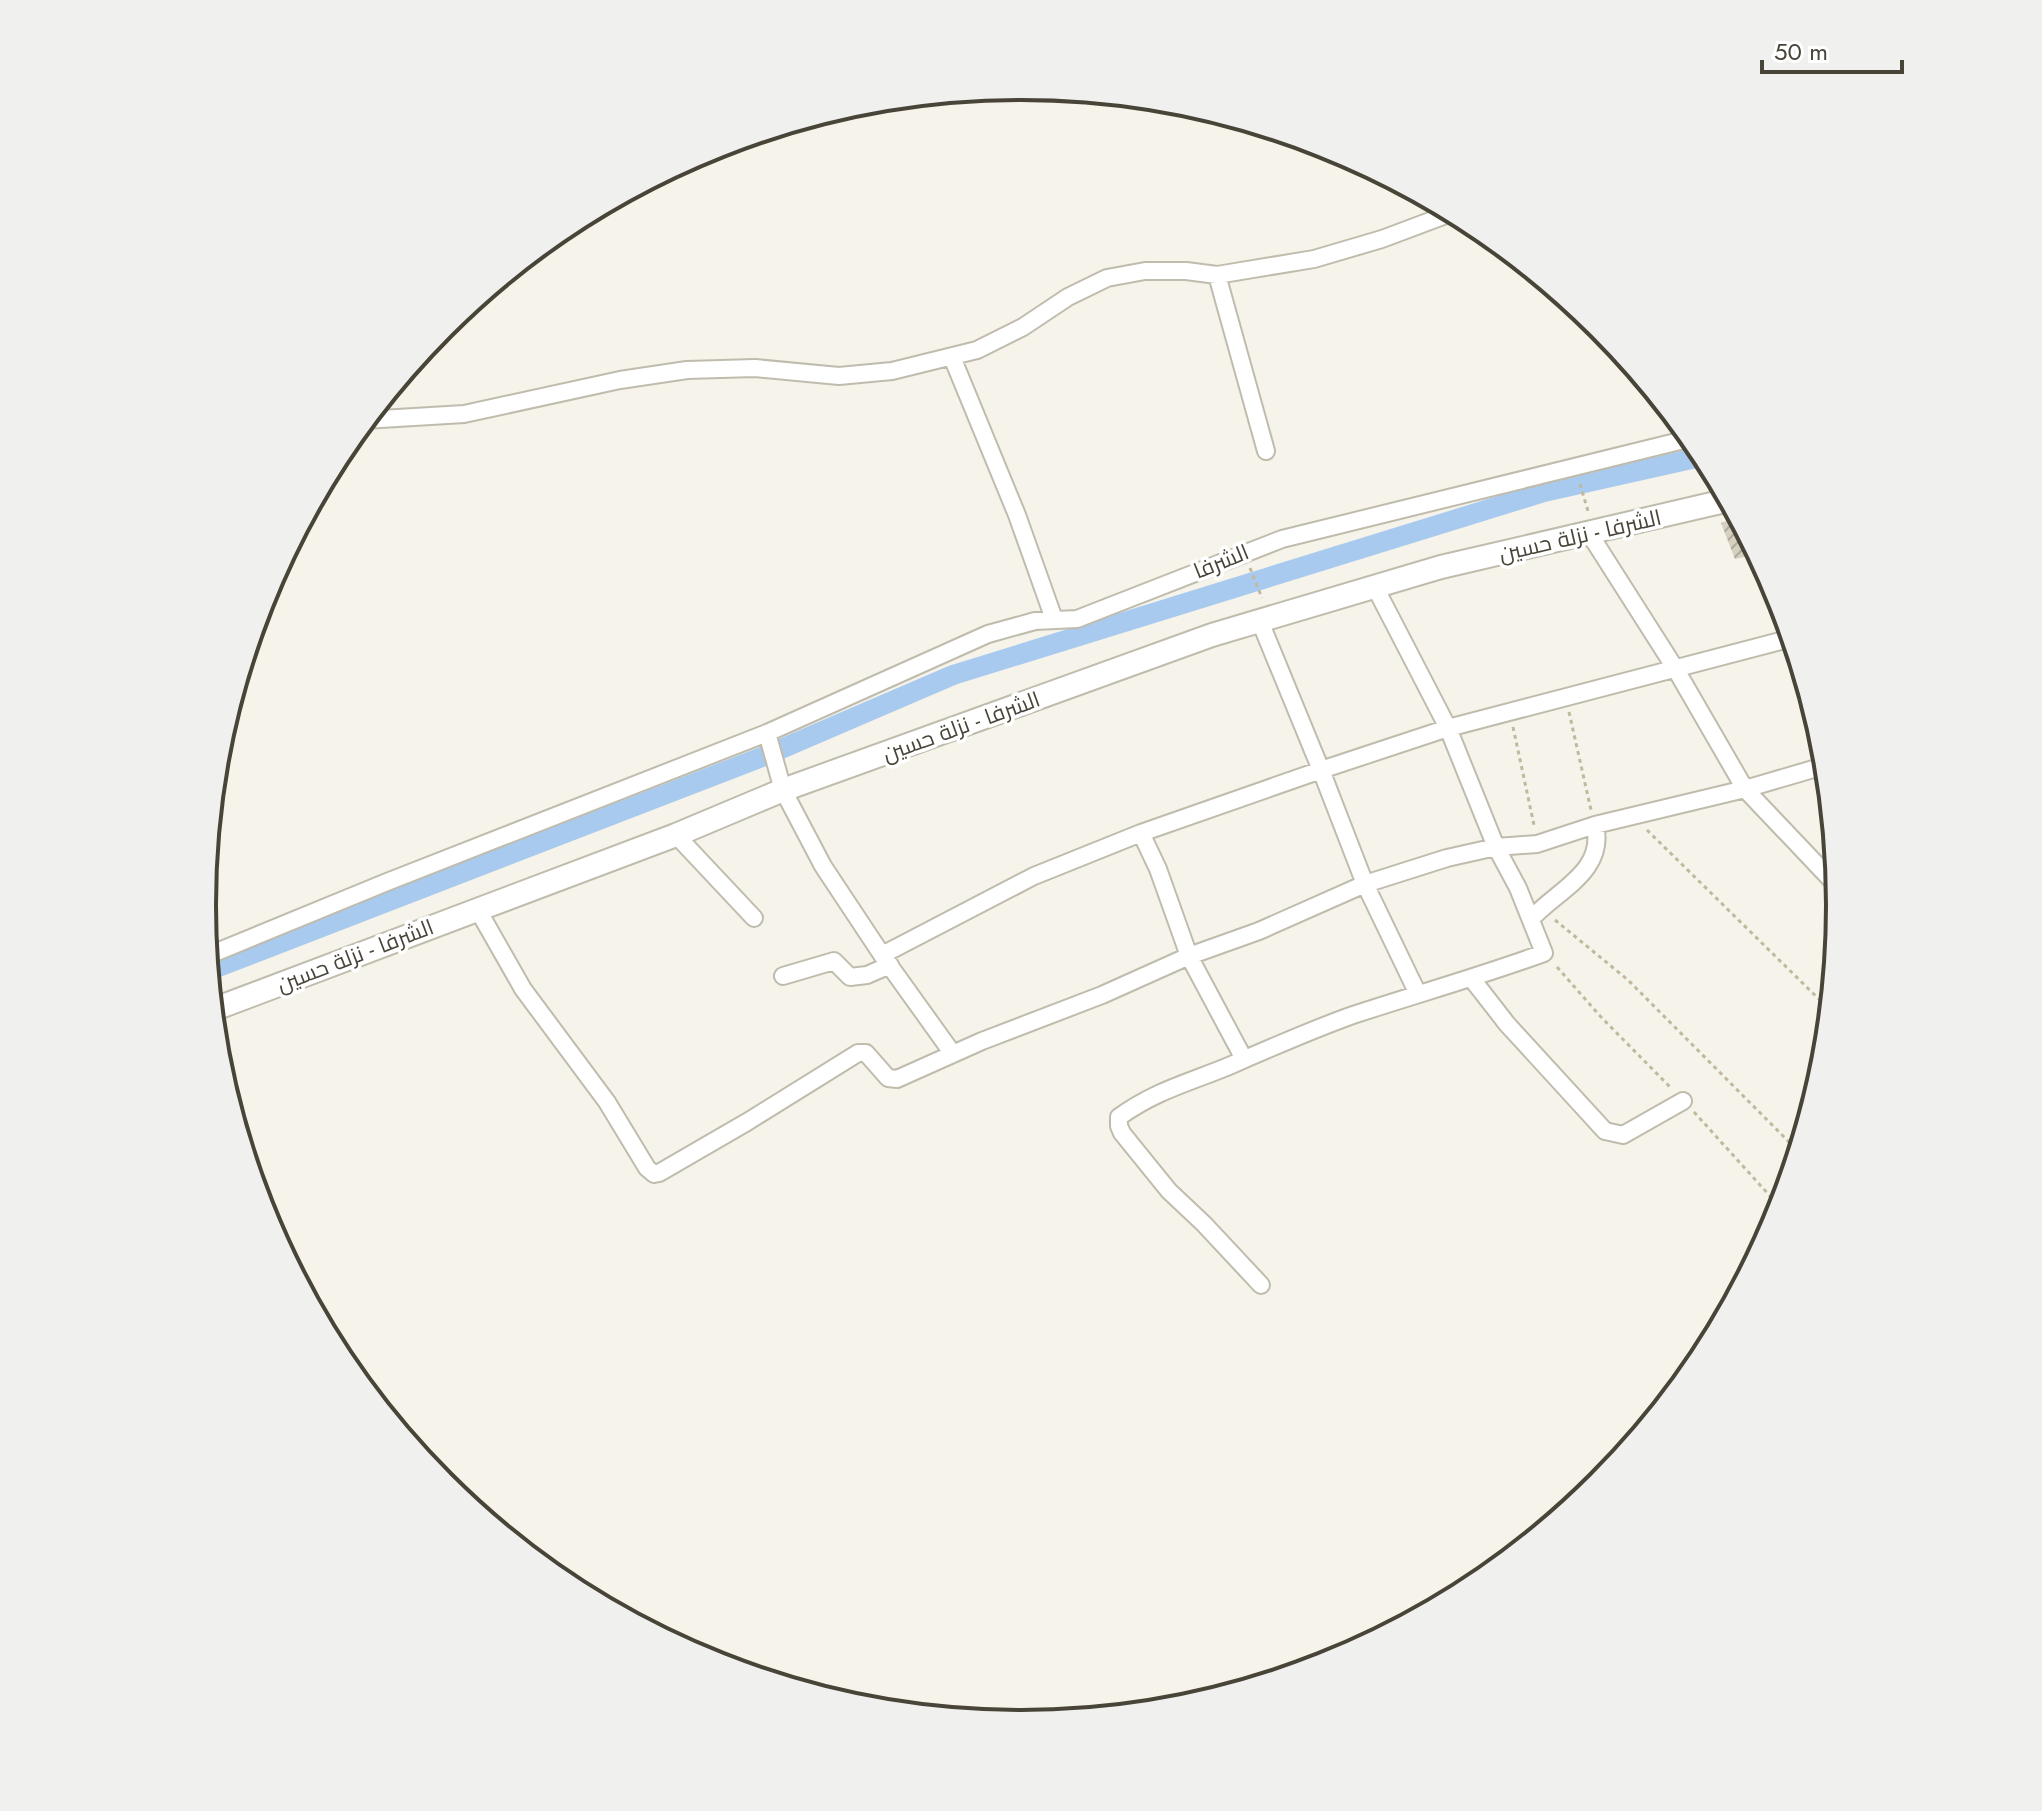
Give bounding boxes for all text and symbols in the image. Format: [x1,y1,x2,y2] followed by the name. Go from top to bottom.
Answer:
[1762,24,1902,74] scale bar
[1774,34,1828,69] text: 50 m
[1496,501,1664,569] street label: الشرفا - نزلة حسين
[1189,535,1253,587] street label: الشرفا
[878,683,1044,769] street label: الشرفا - نزلة حسين
[272,910,438,1000] street label: الشرفا - نزلة حسين

